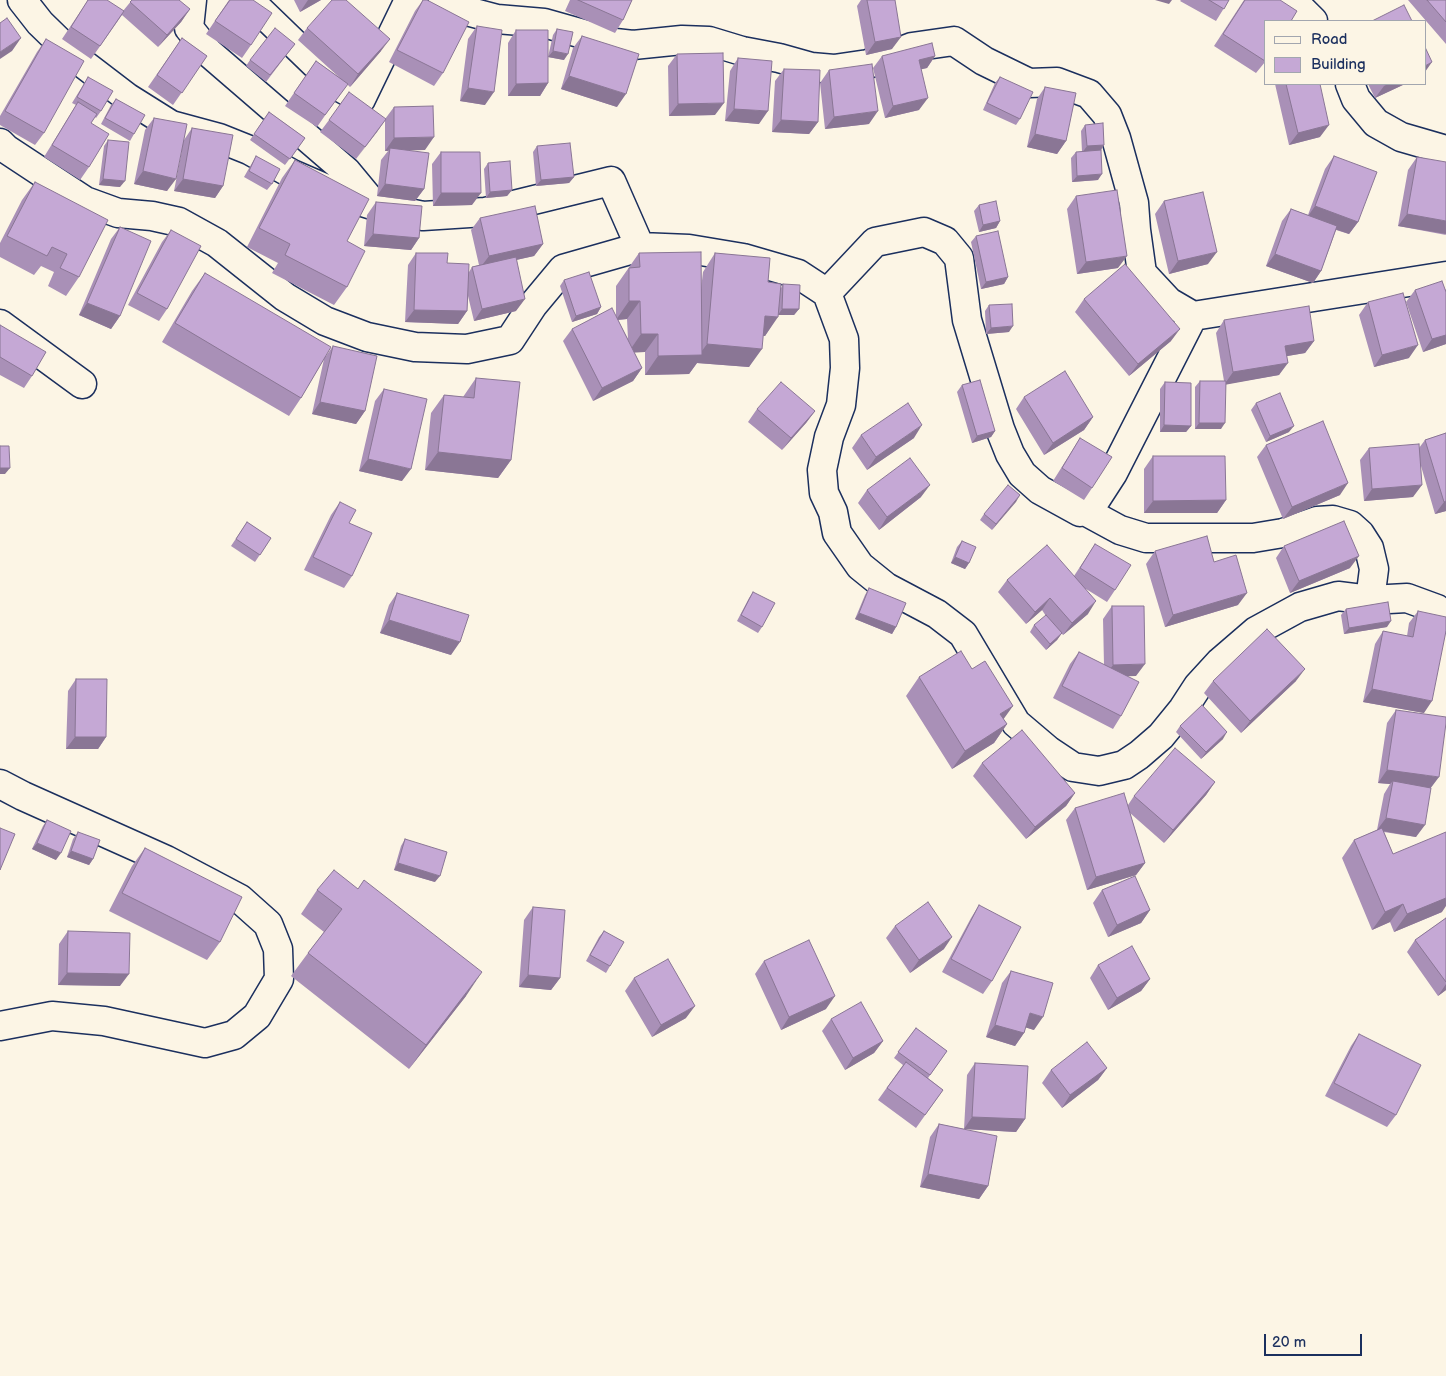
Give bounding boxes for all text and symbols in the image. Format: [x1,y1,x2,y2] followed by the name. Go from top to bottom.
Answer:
[1264,20,1426,85] legend
[1311,30,1347,49] text: Road
[1311,55,1366,74] text: Building
[1266,1324,1364,1356] scale bar
[1272,1333,1306,1352] text: 20 m

